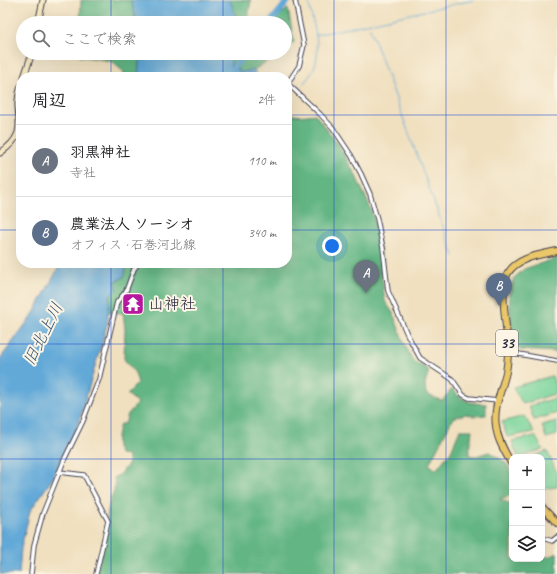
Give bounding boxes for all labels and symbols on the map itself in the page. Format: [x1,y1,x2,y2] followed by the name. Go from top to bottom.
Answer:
[322,236,342,256] your location
[353,260,379,293] pin: A
[486,273,512,306] pin: B
[120,291,146,317] temple icon: 山神社
[148,294,196,314] place label: 山神社
[18,299,68,369] water label: 旧北上川
[496,330,518,356] road number: 33

